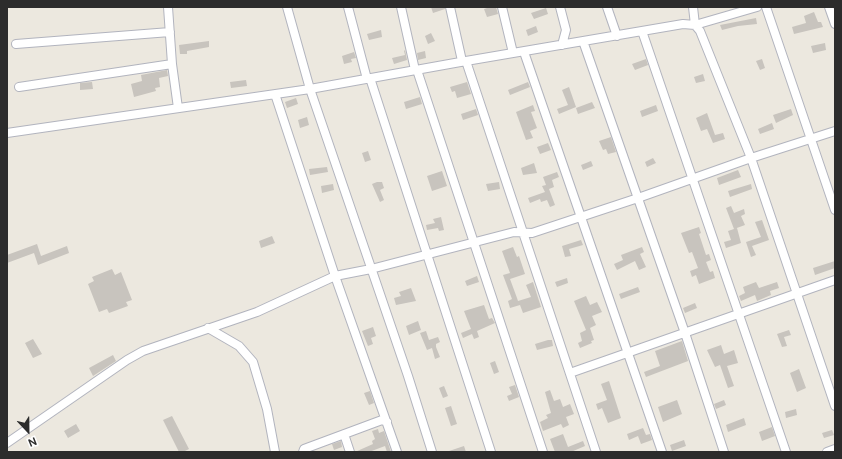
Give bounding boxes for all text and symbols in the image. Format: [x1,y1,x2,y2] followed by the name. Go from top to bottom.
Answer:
[8,411,48,451] north arrow
[26,434,39,450] text: N

